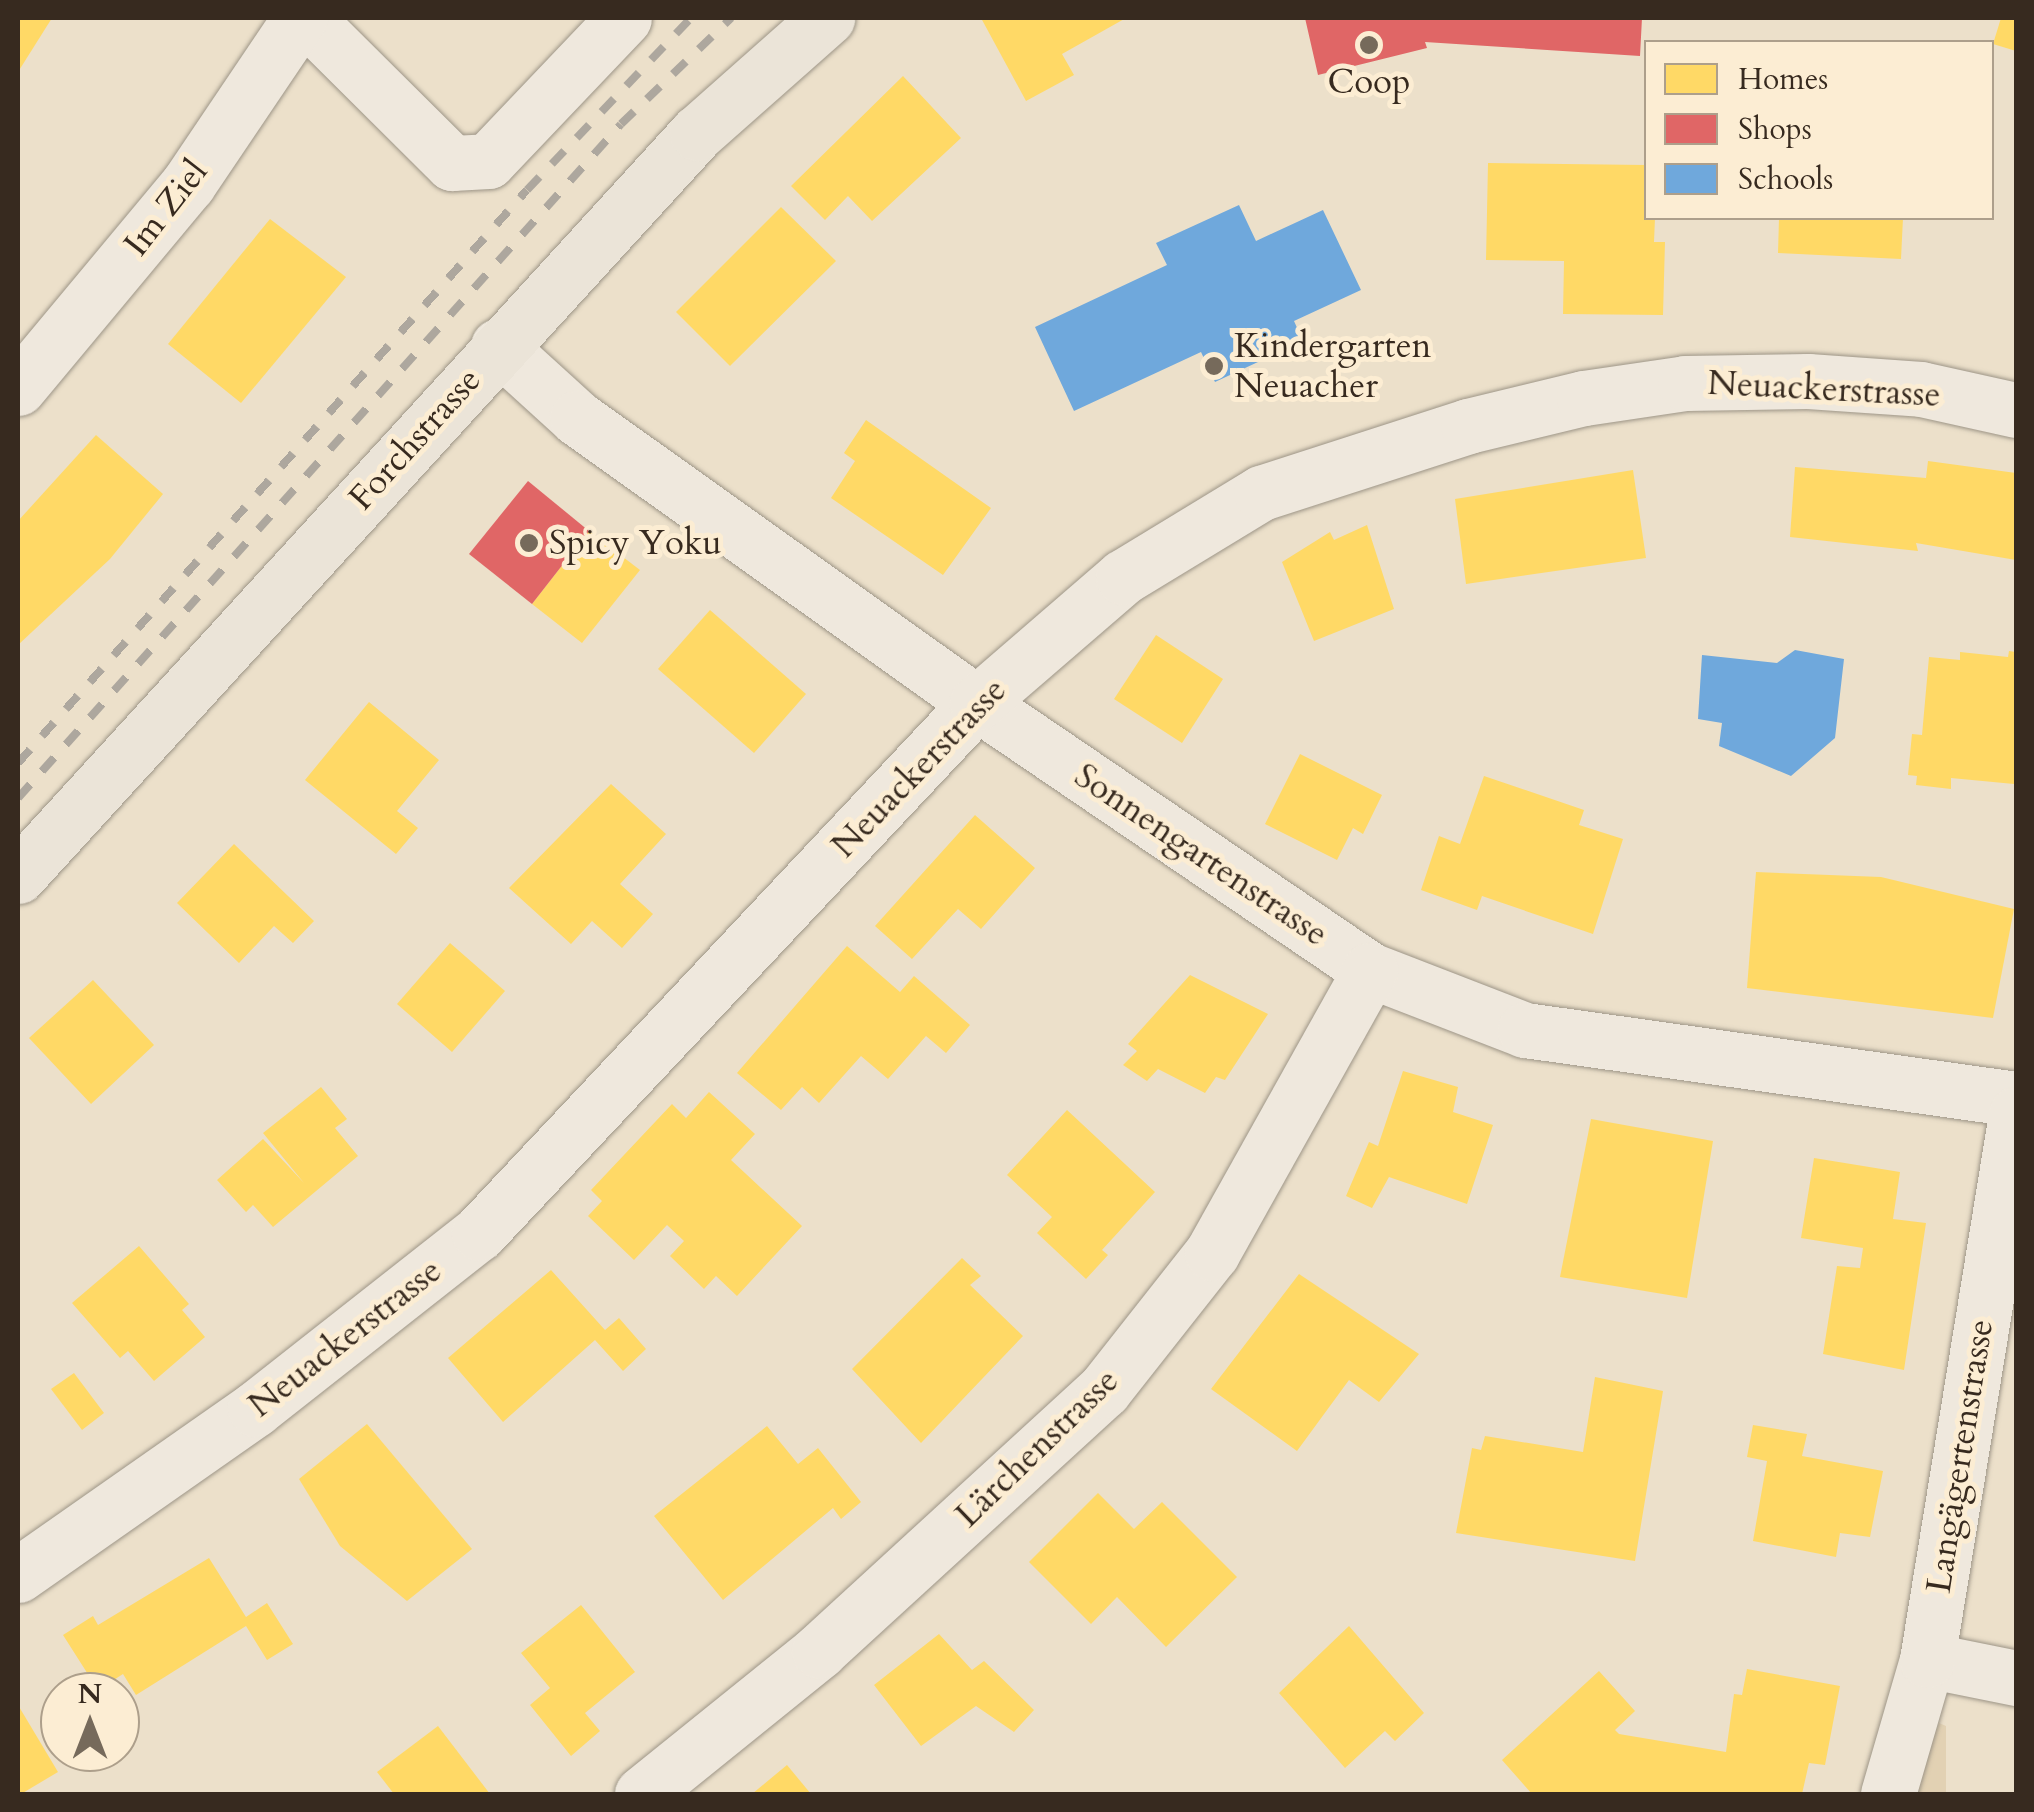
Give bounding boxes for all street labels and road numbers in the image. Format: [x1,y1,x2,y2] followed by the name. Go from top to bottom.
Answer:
[115,152,217,264] street label: Im Ziel
[340,359,490,519] street label: Forchstrasse
[1706,362,1942,416] street label: Neuackerstrasse
[823,669,1015,867] street label: Neuackerstrasse
[1066,755,1336,955] street label: Sonnengartenstrasse
[240,1250,450,1426] street label: Neuackerstrasse
[1918,1316,2002,1596] street label: Langägertenstrasse
[947,1360,1127,1536] street label: Lärchenstrasse

